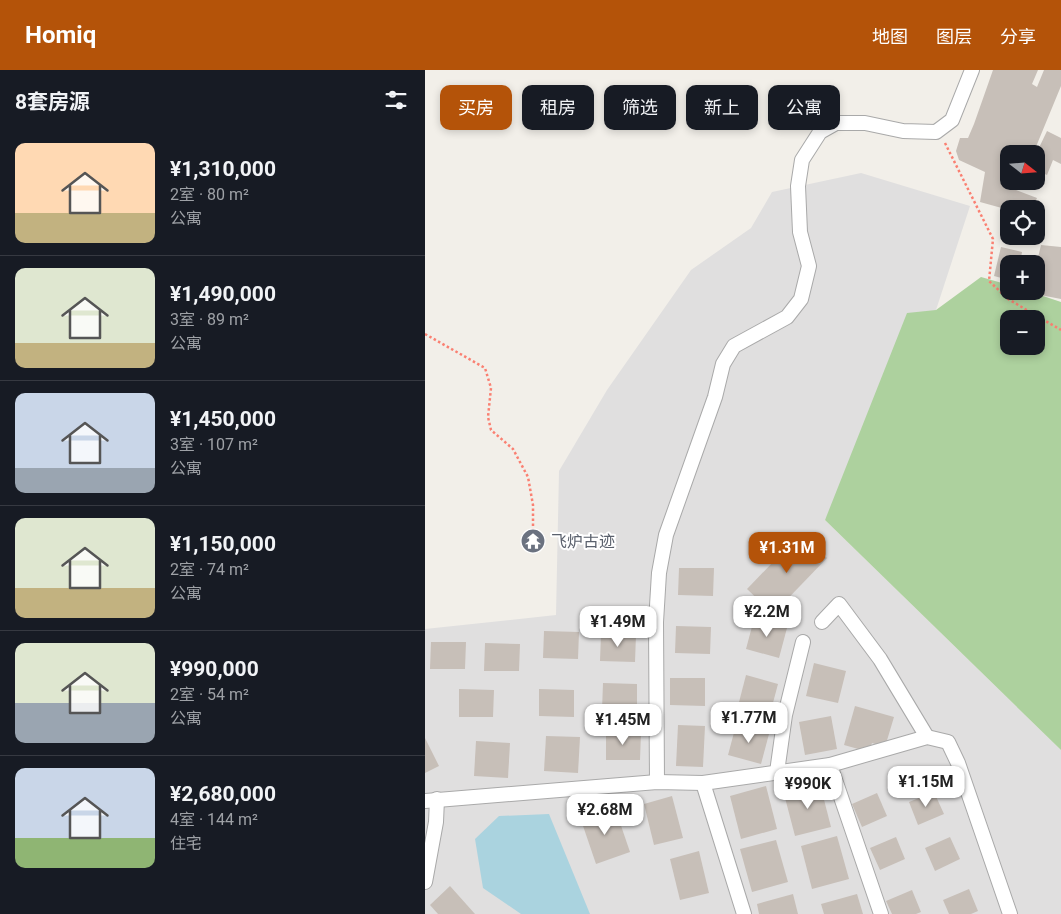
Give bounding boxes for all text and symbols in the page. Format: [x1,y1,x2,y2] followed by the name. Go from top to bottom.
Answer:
[25,21,96,49] text: Homiq
[872,26,908,47] text: 地图
[936,26,972,47] text: 图层
[1000,26,1036,47] text: 分享
[440,85,512,130] chip: 买房
[522,85,594,130] chip: 租房
[604,85,676,130] chip: 筛选
[686,85,758,130] chip: 新上
[768,85,840,130] chip: 公寓
[382,86,410,114] icon: filters
[15,90,90,114] text: 8套房源
[1000,145,1045,190] north arrow
[1000,145,1045,355] map controls
[170,157,276,181] text: ¥1,310,000
[55,163,115,223] icon: home
[170,185,249,204] text: 2室 · 80 m²
[1000,200,1045,245] button: locate
[170,209,202,228] text: 公寓
[1000,255,1045,300] button: +
[170,282,276,306] text: ¥1,490,000
[55,288,115,348] icon: home
[170,310,249,329] text: 3室 · 89 m²
[1000,310,1045,355] button: −
[170,334,202,353] text: 公寓
[170,407,276,431] text: ¥1,450,000
[55,413,115,473] icon: home
[170,435,258,454] text: 3室 · 107 m²
[170,459,202,478] text: 公寓
[520,528,546,554] temple icon: 飞炉古迹
[170,532,276,556] text: ¥1,150,000
[551,532,615,551] place label: 飞炉古迹
[746,532,828,574] pin: ¥1.31M
[55,538,115,598] icon: home
[760,538,814,557] text: ¥1.31M
[170,560,249,579] text: 2室 · 74 m²
[170,584,202,603] text: 公寓
[732,596,802,638] pin: ¥2.2M
[744,602,790,621] text: ¥2.2M
[577,606,659,648] pin: ¥1.49M
[591,612,645,631] text: ¥1.49M
[170,657,259,681] text: ¥990,000
[55,663,115,723] icon: home
[170,685,249,704] text: 2室 · 54 m²
[708,702,790,744] pin: ¥1.77M
[582,704,664,746] pin: ¥1.45M
[722,708,776,727] text: ¥1.77M
[170,709,202,728] text: 公寓
[596,710,650,729] text: ¥1.45M
[885,766,967,808] pin: ¥1.15M
[773,768,843,810] pin: ¥990K
[899,772,953,791] text: ¥1.15M
[785,774,831,793] text: ¥990K
[170,782,276,806] text: ¥2,680,000
[55,788,115,848] icon: home
[564,794,646,836] pin: ¥2.68M
[578,800,632,819] text: ¥2.68M
[170,810,258,829] text: 4室 · 144 m²
[170,834,202,853] text: 住宅

